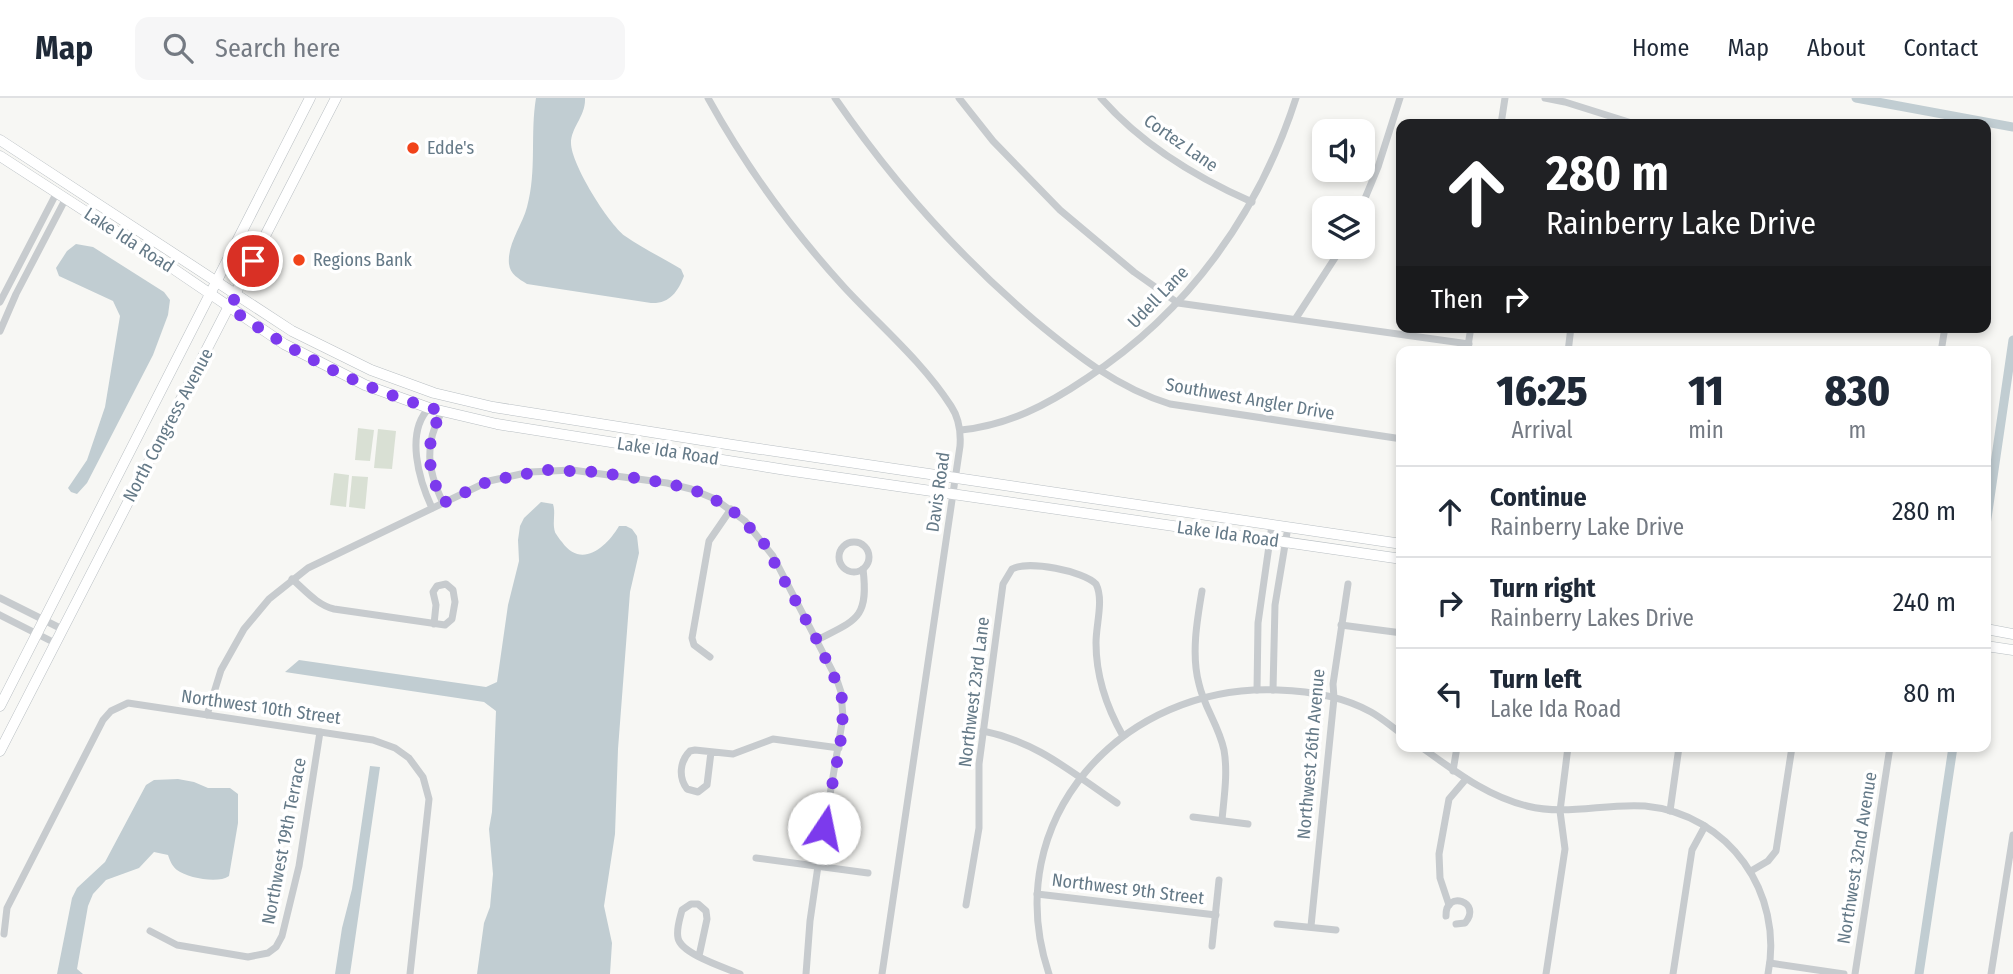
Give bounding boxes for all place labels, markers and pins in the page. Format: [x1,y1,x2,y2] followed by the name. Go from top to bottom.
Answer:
[427,137,475,159] place label: Edde's
[405,140,421,156] marker: Edde's
[223,231,283,291] pin
[313,249,412,271] place label: Regions Bank
[291,252,307,268] marker: Regions Bank

